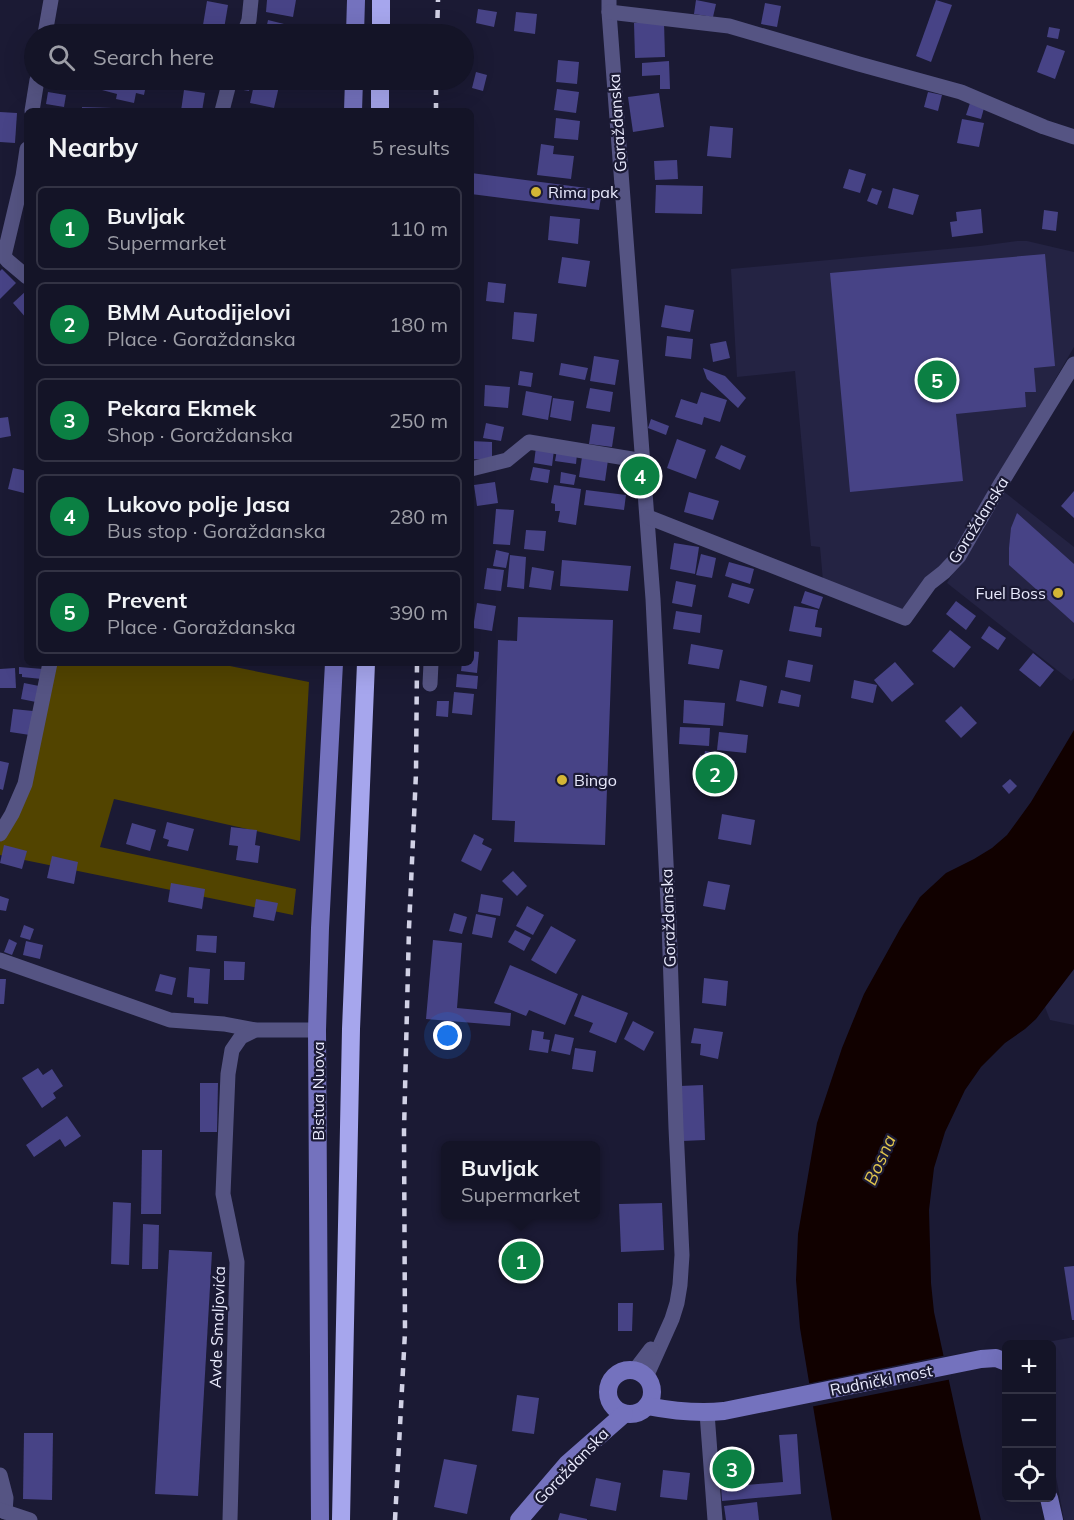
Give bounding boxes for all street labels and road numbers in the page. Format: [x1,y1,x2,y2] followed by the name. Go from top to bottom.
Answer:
[604,73,630,173] street label: Goraždanska
[943,473,1013,567] street label: Goraždanska
[656,868,680,968] street label: Goraždanska
[308,1041,328,1141] street label: Bistua Nuova
[205,1266,229,1388] street label: Avde Smaljovića
[828,1360,934,1400] street label: Rudnički most
[530,1424,612,1508] street label: Goraždanska

